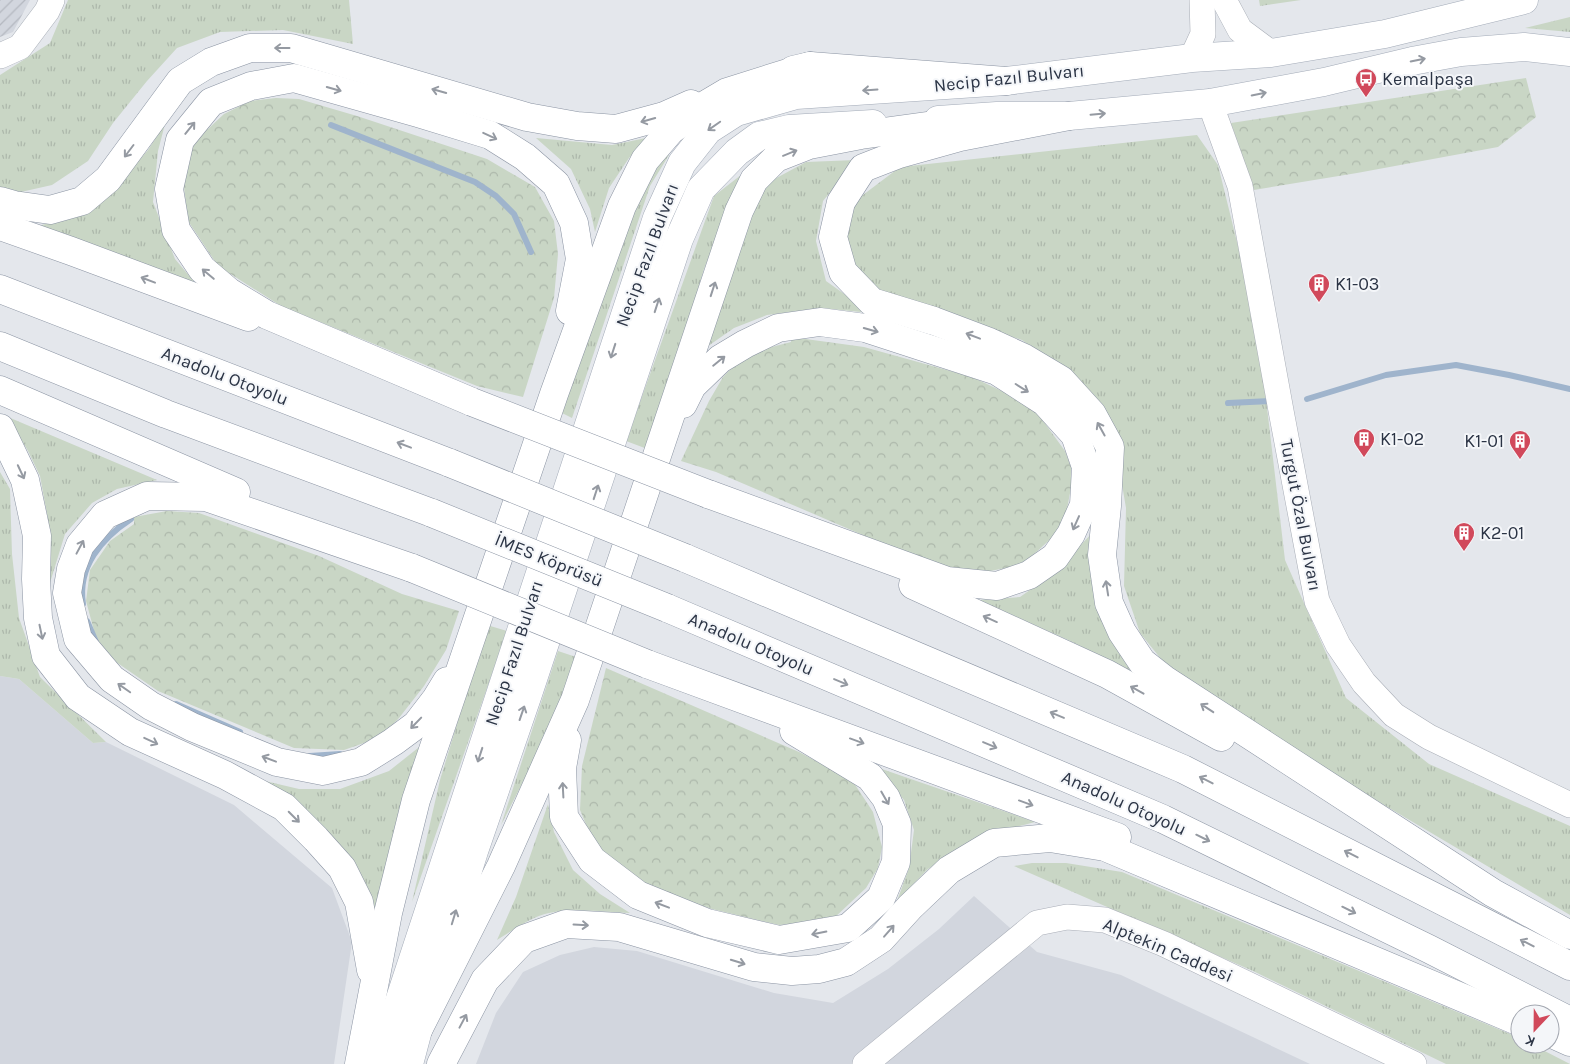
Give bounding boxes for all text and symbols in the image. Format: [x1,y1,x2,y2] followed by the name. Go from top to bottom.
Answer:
[275,43,291,53] one-way arrow
[1410,54,1426,64] one-way arrow
[933,59,1085,97] street label: Necip Fazıl Bulvarı
[1354,67,1378,98] bus stop icon: Kemalpaşa
[1382,68,1474,90] place label: Kemalpaşa
[326,85,342,94] one-way arrow
[862,85,878,94] one-way arrow
[431,86,447,96] one-way arrow
[1251,88,1267,98] one-way arrow
[1090,109,1106,119] one-way arrow
[640,116,656,126] one-way arrow
[707,121,721,131] one-way arrow
[184,122,195,135] one-way arrow
[482,132,497,141] one-way arrow
[123,144,134,157] one-way arrow
[782,147,797,157] one-way arrow
[611,180,683,330] street label: Necip Fazıl Bulvarı
[202,269,215,280] one-way arrow
[1307,272,1331,303] building icon: K1-03
[1335,273,1379,295] place label: K1-03
[141,275,156,284] one-way arrow
[709,281,718,297] one-way arrow
[653,297,663,313] one-way arrow
[863,326,879,336] one-way arrow
[966,331,981,340] one-way arrow
[158,342,292,410] street label: Anadolu Otoyolu
[608,343,617,359] one-way arrow
[712,355,725,366] one-way arrow
[1015,383,1029,393] one-way arrow
[1095,422,1105,437] one-way arrow
[1352,427,1376,458] building icon: K1-02
[1380,428,1424,450] place label: K1-02
[1508,429,1532,460] building icon: K1-01
[1464,430,1504,452] place label: K1-01
[1275,437,1327,593] street label: Turgut Özal Bulvarı
[397,440,412,449] one-way arrow
[16,464,26,479] one-way arrow
[591,485,601,501] one-way arrow
[1071,515,1081,530] one-way arrow
[1452,521,1476,552] building icon: K2-01
[1480,522,1524,544] place label: K2-01
[492,528,606,592] street label: İMES Köprüsü
[75,540,85,555] one-way arrow
[480,578,548,728] street label: Necip Fazıl Bulvarı
[1102,581,1112,597] one-way arrow
[685,608,817,680] street label: Anadolu Otoyolu
[983,614,998,624] one-way arrow
[36,623,46,639] one-way arrow
[833,677,848,687] one-way arrow
[118,682,131,693] one-way arrow
[1129,685,1144,695] one-way arrow
[1201,703,1215,713] one-way arrow
[518,706,527,721] one-way arrow
[1050,710,1065,720] one-way arrow
[410,717,422,729] one-way arrow
[143,737,158,747] one-way arrow
[849,737,864,746] one-way arrow
[982,741,997,751] one-way arrow
[475,747,485,763] one-way arrow
[262,753,277,762] one-way arrow
[1058,766,1190,840] street label: Anadolu Otoyolu
[1198,775,1213,785] one-way arrow
[558,782,567,798] one-way arrow
[880,790,890,804] one-way arrow
[1018,799,1033,808] one-way arrow
[288,810,300,823] one-way arrow
[1196,833,1211,843] one-way arrow
[1343,849,1358,859] one-way arrow
[655,900,670,909] one-way arrow
[1341,905,1356,915] one-way arrow
[449,909,459,925] one-way arrow
[1100,913,1236,987] street label: Alptekin Caddesi
[573,921,589,930] one-way arrow
[883,925,894,938] one-way arrow
[811,929,827,939] one-way arrow
[1520,938,1535,947] one-way arrow
[730,958,746,968] one-way arrow
[1510,1004,1560,1054] north arrow
[459,1014,468,1029] one-way arrow
[1522,1031,1538,1050] text: K

